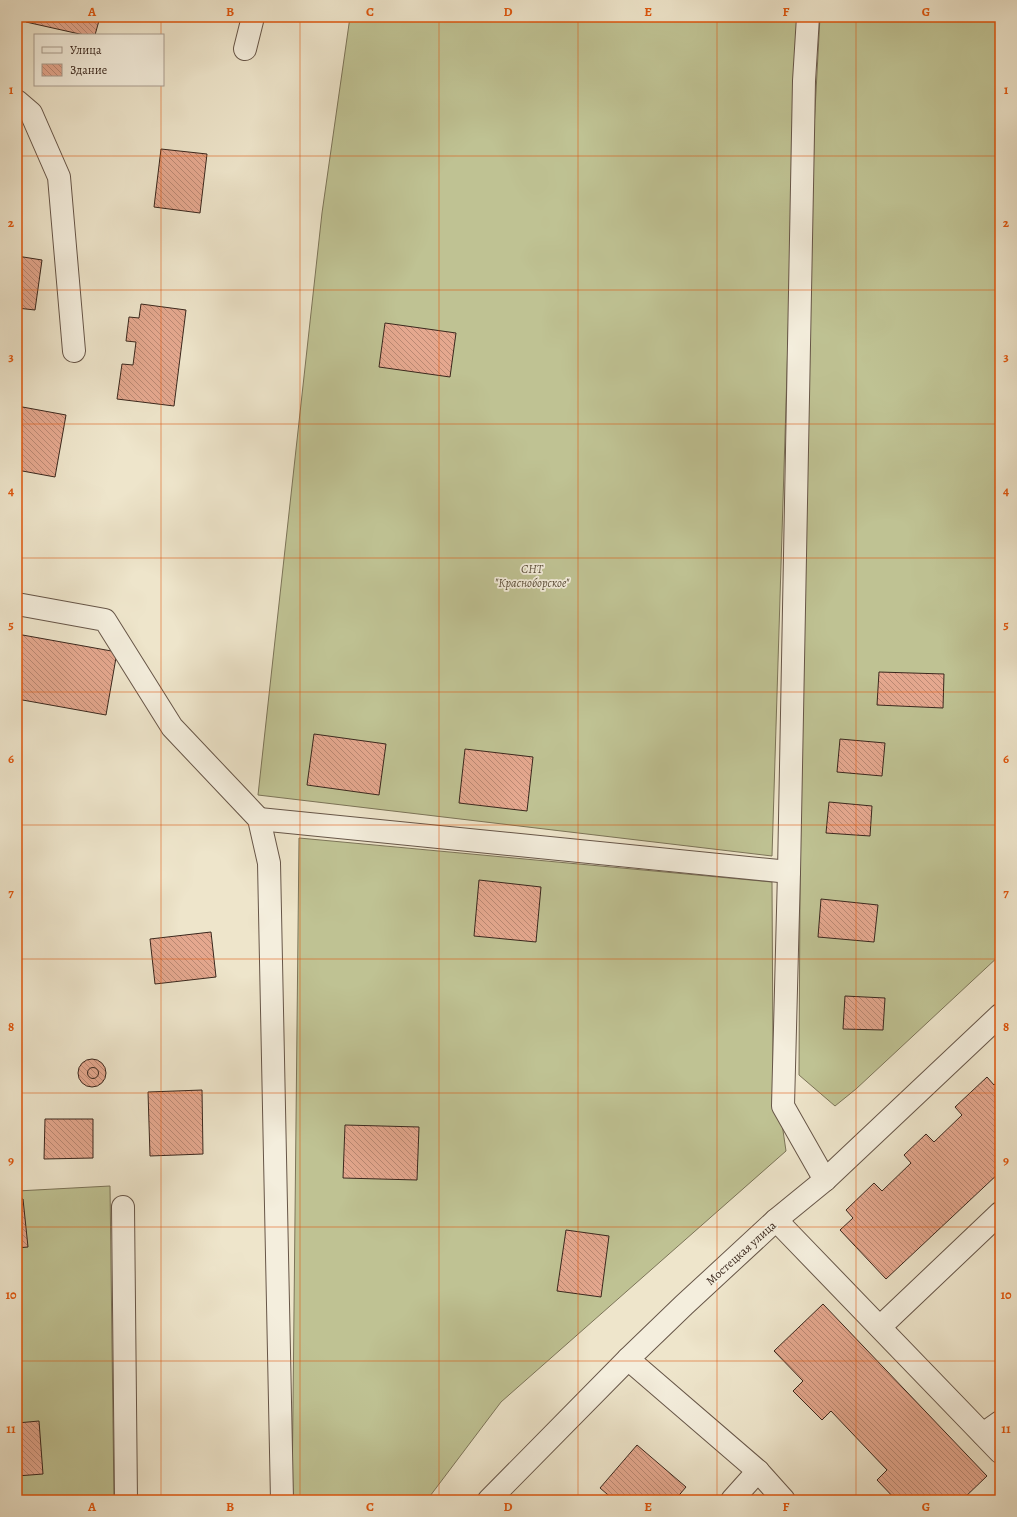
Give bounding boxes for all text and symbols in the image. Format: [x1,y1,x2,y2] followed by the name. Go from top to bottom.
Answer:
[87,3,97,20] text: A
[226,3,234,20] text: B
[366,3,374,20] text: C
[503,3,513,20] text: D
[644,3,652,20] text: E
[783,3,790,20] text: F
[922,3,930,20] text: G
[34,34,164,86] legend
[70,42,102,58] text: Улица
[70,62,107,78] text: Здание
[9,81,14,98] text: 1
[1004,81,1009,98] text: 1
[8,214,15,231] text: 2
[1003,214,1010,231] text: 2
[8,348,14,365] text: 3
[1003,348,1009,365] text: 3
[8,482,14,499] text: 4
[1003,482,1009,499] text: 4
[495,561,570,591] park label: СНТ "Красноборское"
[8,616,14,633] text: 5
[1003,616,1009,633] text: 5
[8,750,14,767] text: 6
[1003,750,1009,767] text: 6
[8,884,14,901] text: 7
[1003,884,1009,901] text: 7
[8,1018,14,1035] text: 8
[1003,1018,1009,1035] text: 8
[8,1152,14,1169] text: 9
[1003,1152,1009,1169] text: 9
[703,1217,780,1289] street label: Мостецкая улица
[5,1286,17,1303] text: 10
[1000,1286,1012,1303] text: 10
[6,1420,16,1437] text: 11
[1001,1420,1011,1437] text: 11
[87,1498,97,1515] text: A
[226,1498,234,1515] text: B
[366,1498,374,1515] text: C
[503,1498,513,1515] text: D
[644,1498,652,1515] text: E
[783,1498,790,1515] text: F
[922,1498,930,1515] text: G

